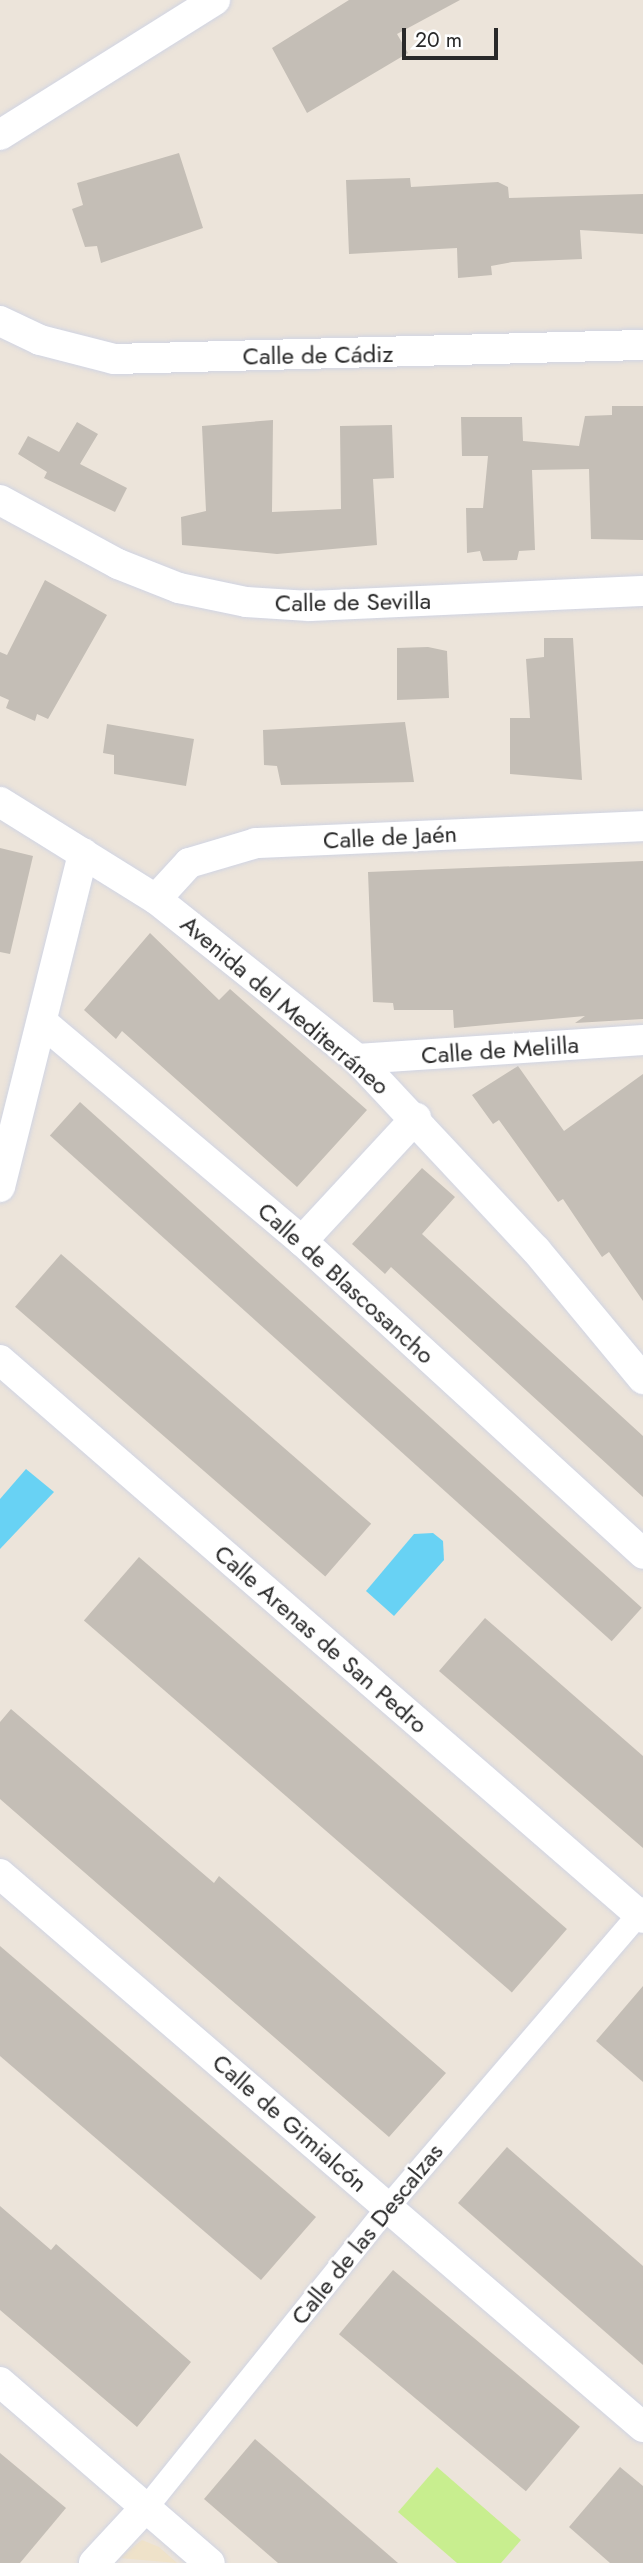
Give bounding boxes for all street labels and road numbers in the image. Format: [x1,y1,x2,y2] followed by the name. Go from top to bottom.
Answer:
[242,339,394,371] street label: Calle de Cádiz
[275,586,431,618] street label: Calle de Sevilla
[322,819,458,855] street label: Calle de Jaén
[175,909,395,1101] street label: Avenida del Mediterráneo
[420,1030,580,1070] street label: Calle de Melilla
[252,1196,440,1370] street label: Calle de Blascosancho
[209,1539,433,1739] street label: Calle Arenas de San Pedro
[207,2048,373,2198] street label: Calle de Gimialcón
[285,2138,449,2330] street label: Calle de las Descalzas

